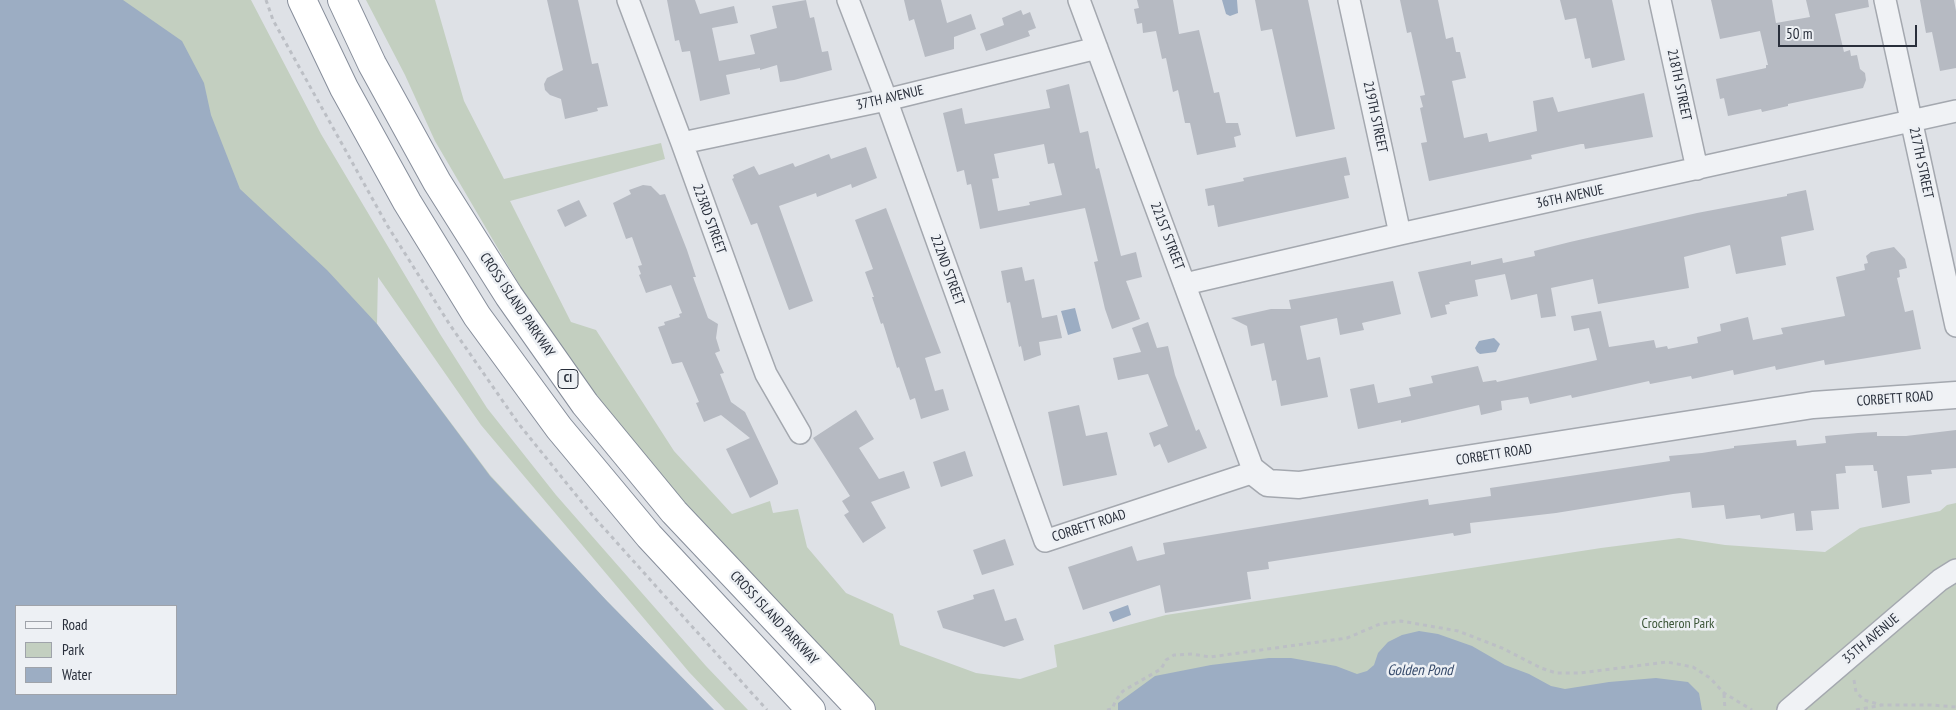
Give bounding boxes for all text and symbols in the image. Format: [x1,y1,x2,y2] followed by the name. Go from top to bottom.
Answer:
[1781,15,1920,47] scale bar
[1786,24,1812,43] text: 50 m
[1663,48,1695,122] street label: 218TH STREET
[1359,80,1391,154] street label: 219TH STREET
[855,82,925,114] street label: 37TH AVENUE
[1905,126,1937,200] street label: 217TH STREET
[689,182,729,256] street label: 223RD STREET
[1535,182,1605,212] street label: 36TH AVENUE
[1146,200,1188,272] street label: 221ST STREET
[926,232,968,308] street label: 222ND STREET
[476,250,558,360] street label: CROSS ISLAND PARKWAY
[558,369,578,388] road number: CI
[1856,388,1934,410] street label: CORBETT ROAD
[1455,441,1533,469] street label: CORBETT ROAD
[1050,506,1128,546] street label: CORBETT ROAD
[726,568,822,668] street label: CROSS ISLAND PARKWAY
[15,605,178,695] legend
[1839,610,1903,668] street label: 35TH AVENUE
[62,615,88,634] text: Road
[1642,616,1714,632] park label: Crocheron Park
[62,640,84,659] text: Park
[1387,662,1453,680] water label: Golden Pond
[62,665,92,684] text: Water

